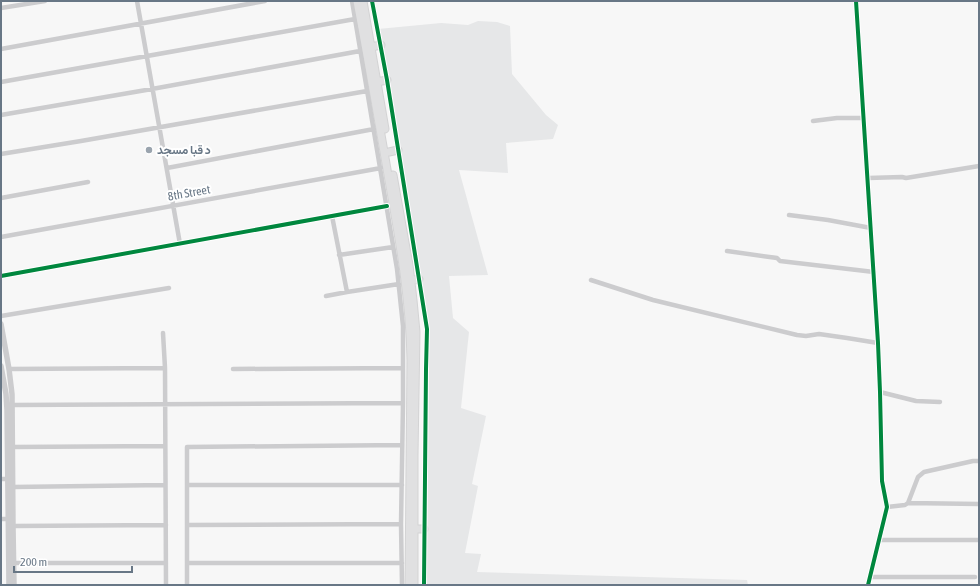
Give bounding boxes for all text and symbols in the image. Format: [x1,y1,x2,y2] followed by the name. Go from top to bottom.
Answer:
[157,143,211,157] place label: د قبا مسجد
[144,145,154,155] marker: د قبا مسجد
[167,182,212,204] street label: 8th Street
[14,548,132,574] scale bar
[20,555,47,569] text: 200 m

